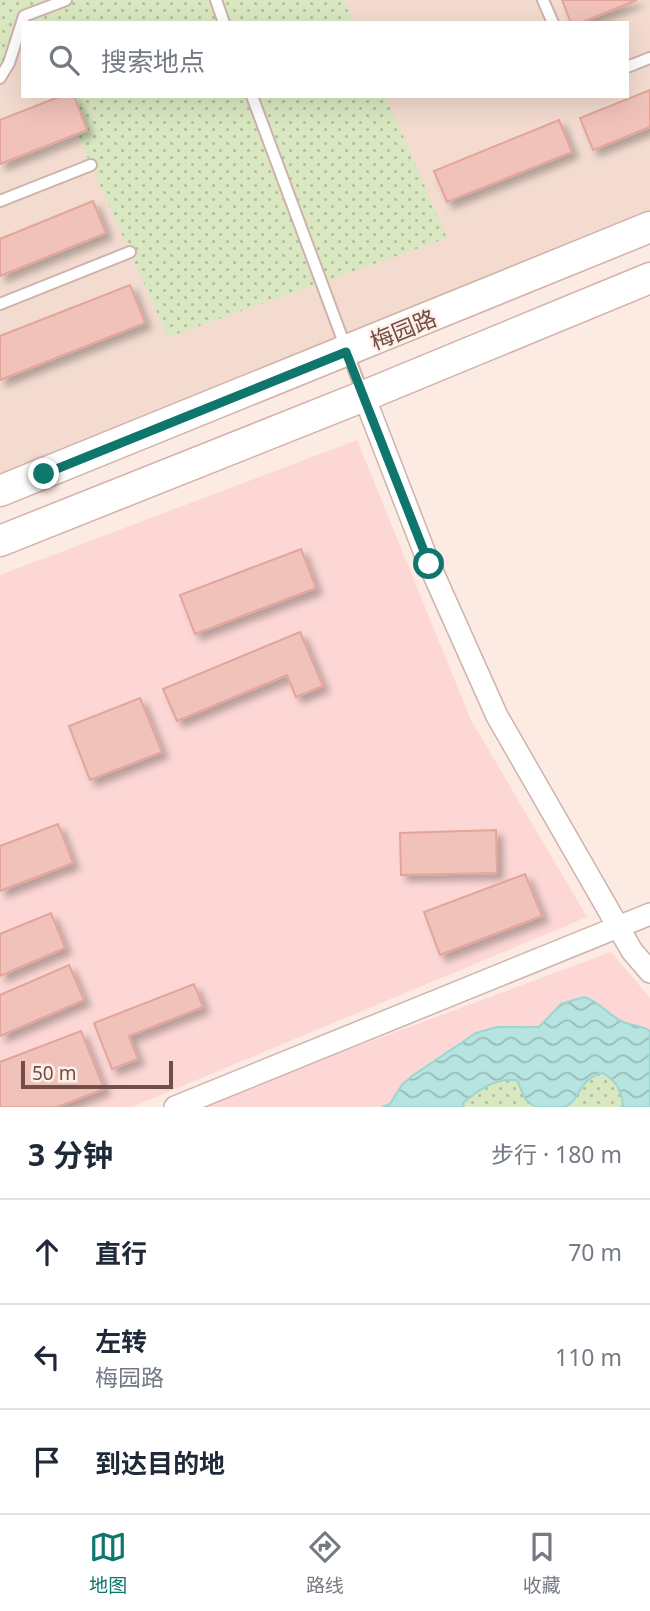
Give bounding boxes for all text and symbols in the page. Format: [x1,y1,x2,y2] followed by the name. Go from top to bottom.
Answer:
[21,21,629,98] search box
[45,41,83,79] icon: search
[101,43,205,79] text: 搜索地点
[365,301,441,357] street label: 梅园路
[28,458,59,489] route end
[413,548,444,579] route start
[21,1058,173,1090] scale bar
[32,1060,76,1086] text: 50 m
[28,1134,113,1175] text: 3 分钟
[491,1138,622,1170] text: 步行 · 180 m
[28,1233,66,1271] icon: ahead
[95,1235,147,1271] text: 直行
[568,1236,622,1268] text: 70 m
[95,1323,147,1359] text: 左转
[28,1338,66,1376] icon: left
[555,1341,622,1373] text: 110 m
[95,1361,164,1393] text: 梅园路
[28,1443,66,1481] icon: arrive
[95,1445,225,1481] text: 到达目的地
[89,1528,127,1598] tab: 地图
[306,1528,344,1598] tab: 路线
[523,1528,561,1598] tab: 收藏

